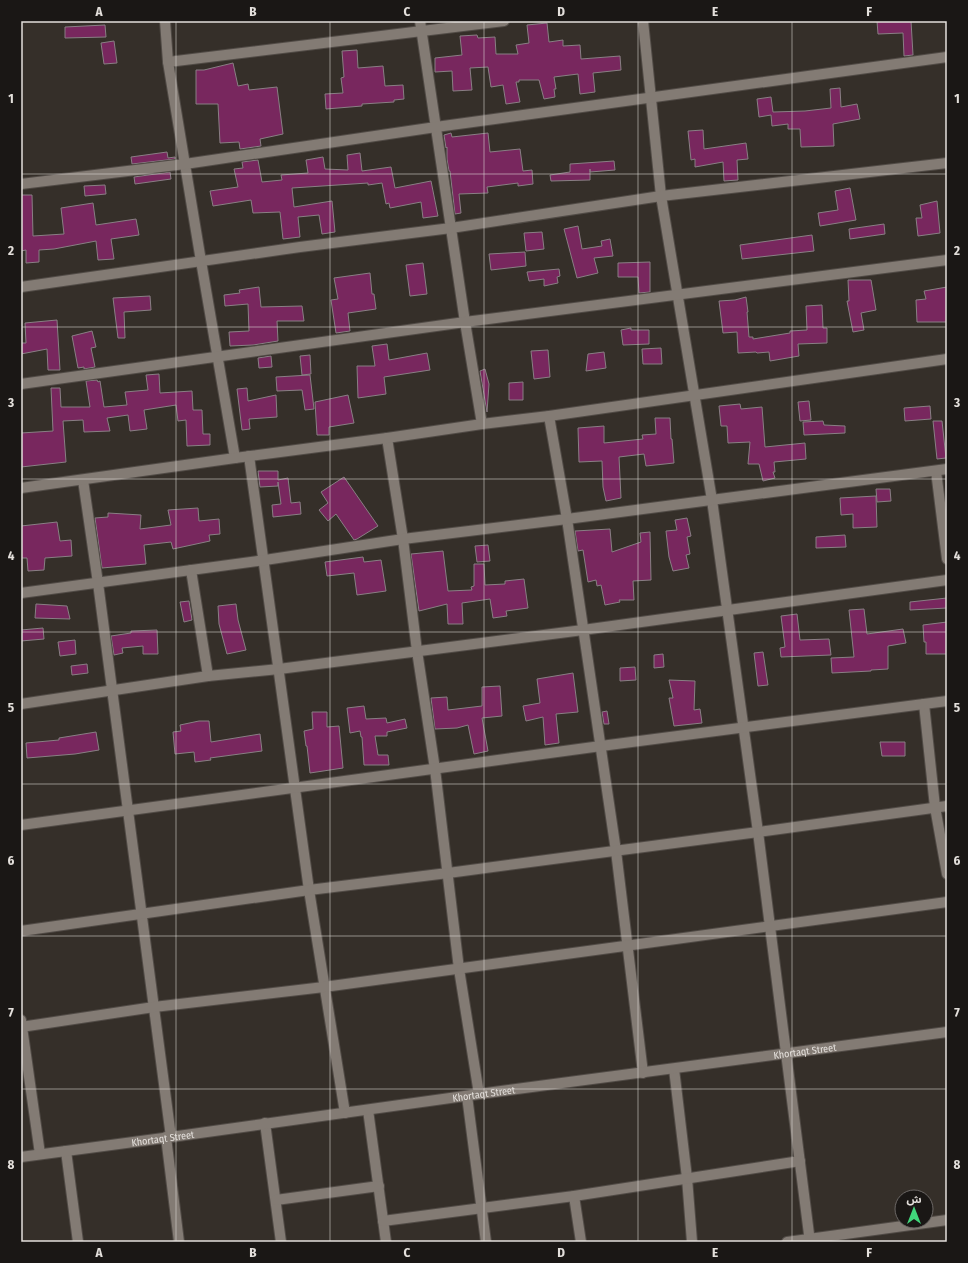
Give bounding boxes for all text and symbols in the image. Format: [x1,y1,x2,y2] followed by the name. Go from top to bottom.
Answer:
[94,4,103,19] text: A
[249,4,257,19] text: B
[404,4,411,19] text: C
[557,4,565,19] text: D
[712,4,718,19] text: E
[866,4,872,19] text: F
[8,91,14,106] text: 1
[954,91,960,106] text: 1
[7,243,14,258] text: 2
[953,243,960,258] text: 2
[7,395,14,410] text: 3
[953,395,960,410] text: 3
[8,548,15,563] text: 4
[954,548,961,563] text: 4
[8,700,14,715] text: 5
[954,700,960,715] text: 5
[8,853,15,868] text: 6
[954,853,961,868] text: 6
[8,1005,14,1020] text: 7
[954,1005,960,1020] text: 7
[773,1042,838,1062] street label: Khortaqt Street
[452,1084,517,1105] street label: Khortaqt Street
[131,1129,196,1149] street label: Khortaqt Street
[8,1157,15,1172] text: 8
[954,1157,961,1172] text: 8
[894,1189,934,1229] north arrow
[906,1193,922,1206] text: ش
[94,1245,103,1260] text: A
[249,1245,257,1260] text: B
[404,1245,411,1260] text: C
[557,1245,565,1260] text: D
[712,1245,718,1260] text: E
[866,1245,872,1260] text: F

